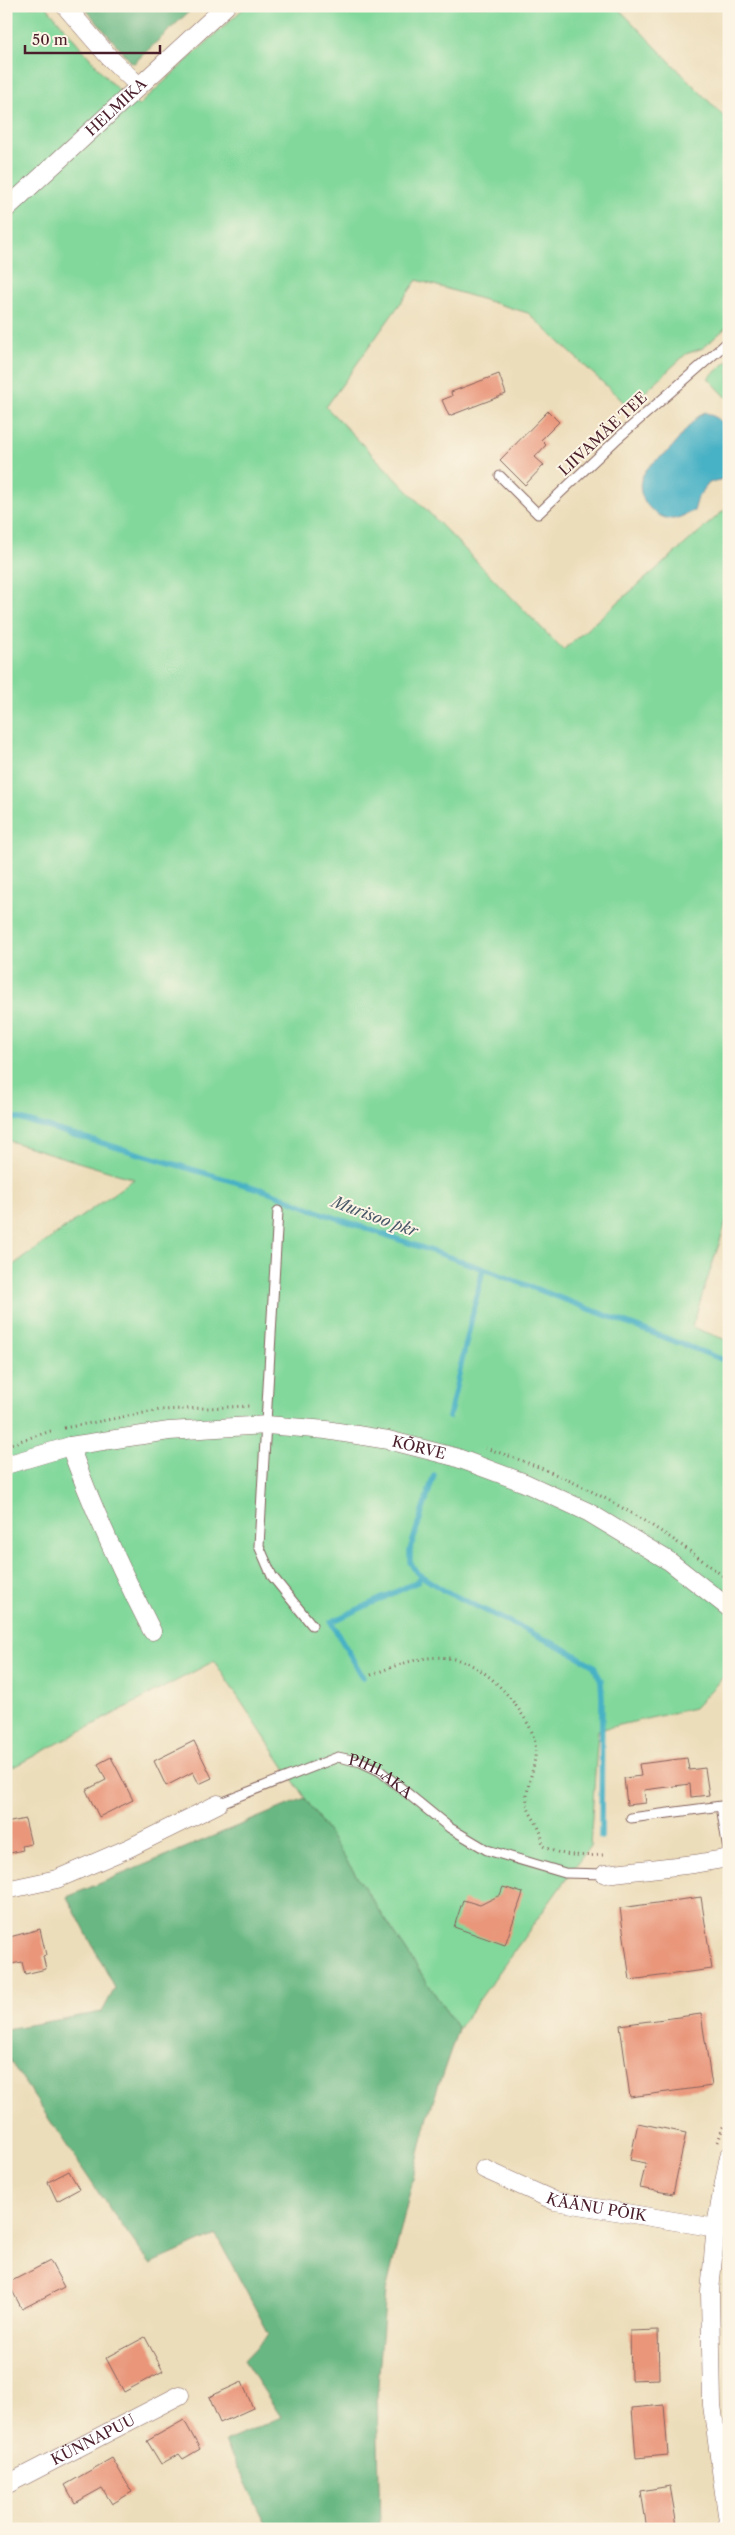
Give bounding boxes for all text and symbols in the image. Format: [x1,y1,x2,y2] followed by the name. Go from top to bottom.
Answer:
[25,22,160,54] scale bar
[32,30,68,49] text: 50 m
[81,73,151,140] street label: HELMIKA
[554,388,651,479] street label: LIIVAMÄE TEE
[327,1191,422,1241] water label: Murisoo pkr
[390,1431,448,1463] street label: KÕRVE
[347,1750,417,1803] street label: PIHLAKA
[543,2188,650,2225] street label: KÄÄNU PÕIK
[48,2410,138,2469] street label: KÜNNAPUU

